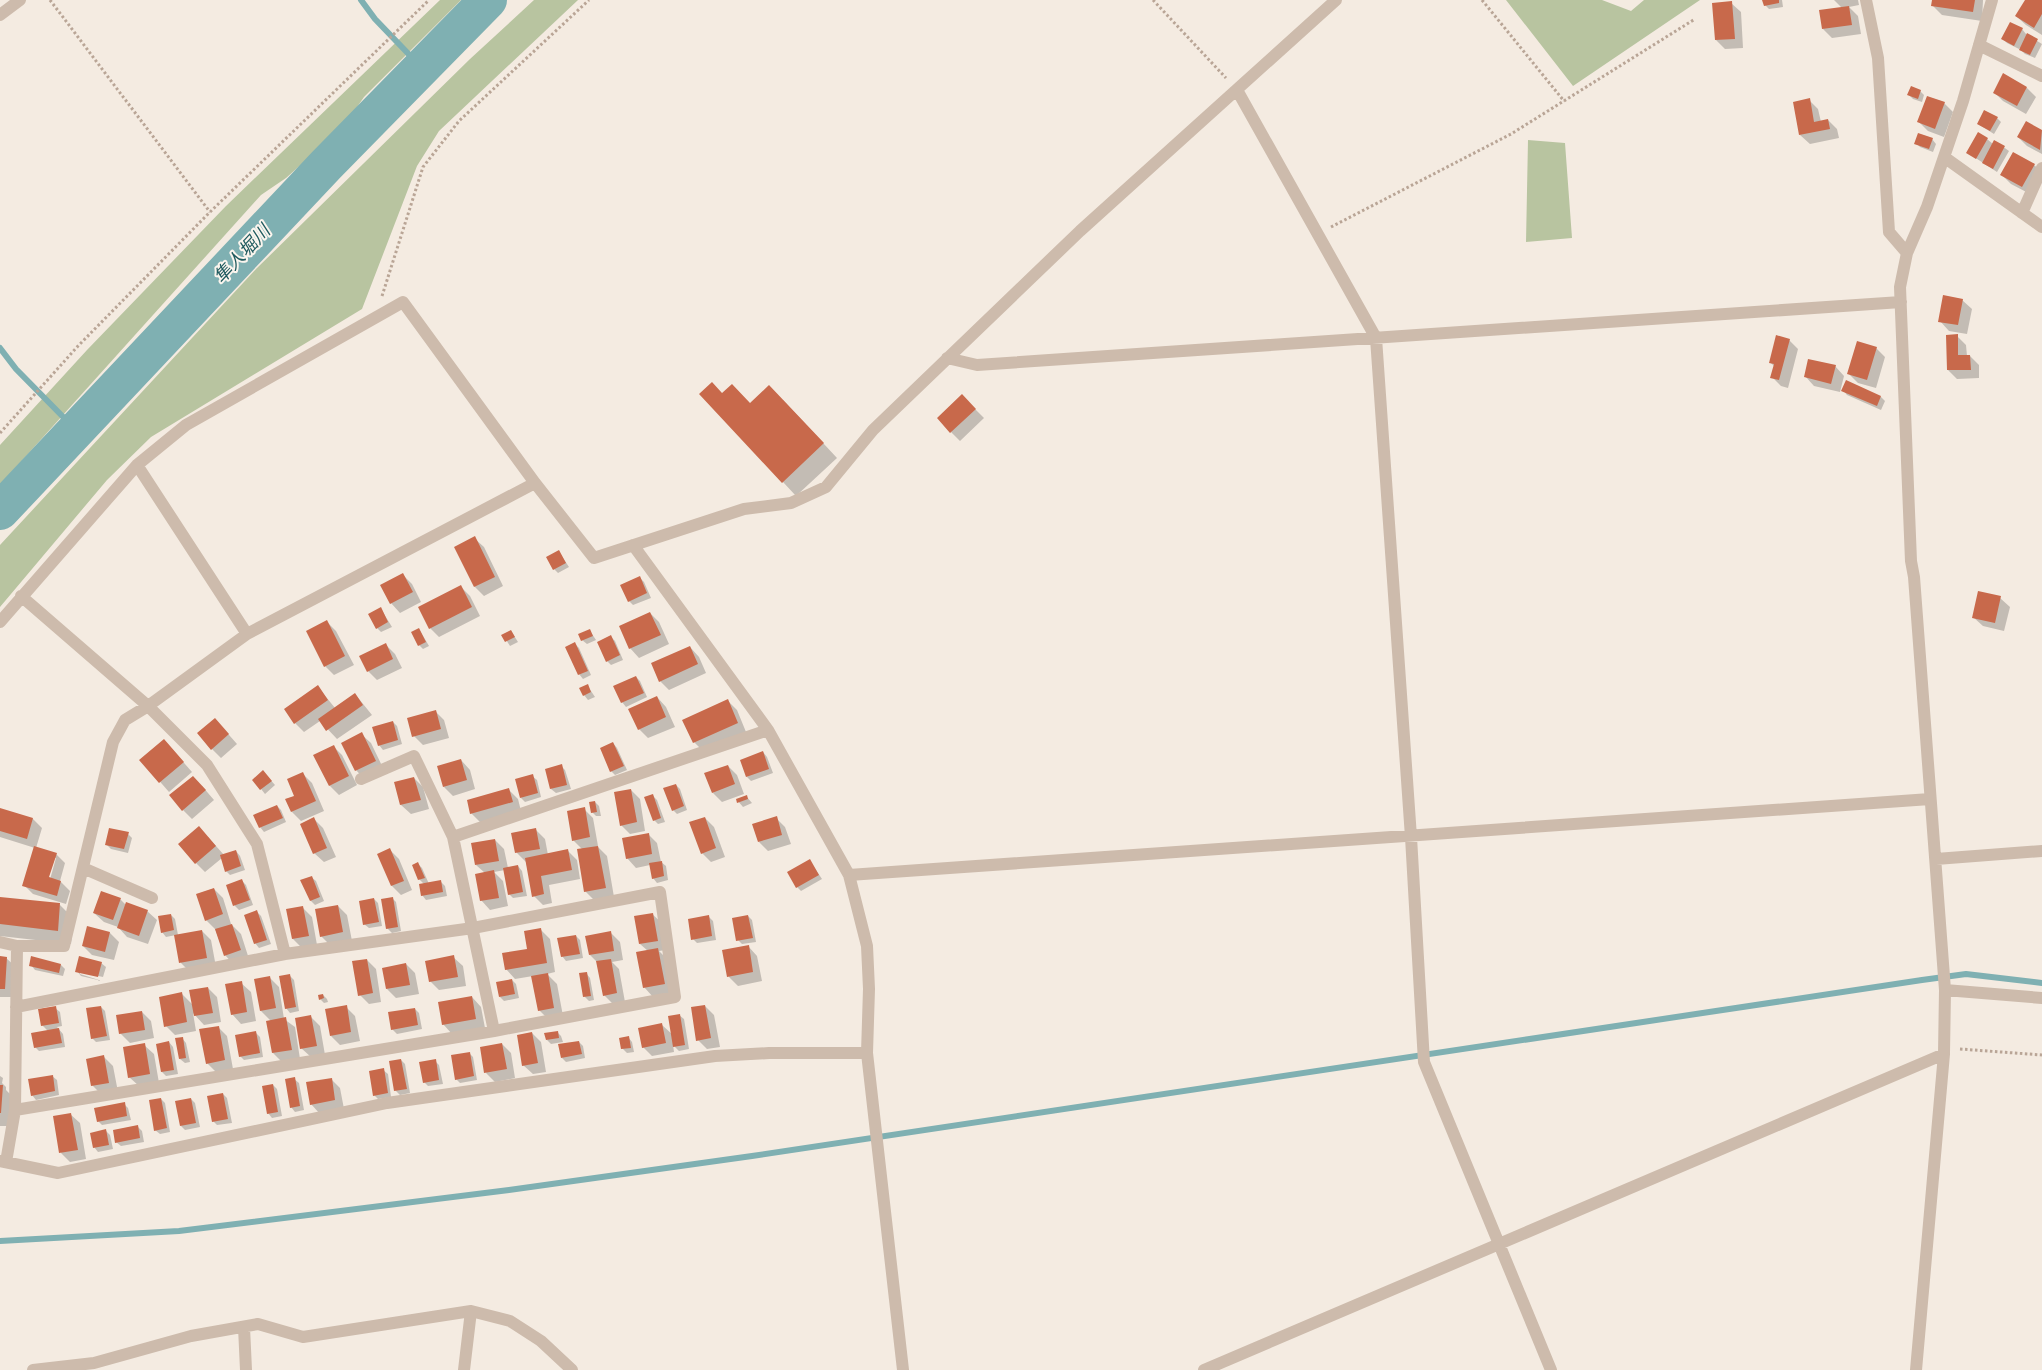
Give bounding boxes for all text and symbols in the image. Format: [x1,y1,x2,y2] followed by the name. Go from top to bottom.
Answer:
[210,219,275,287] water label: 隼人堀川

